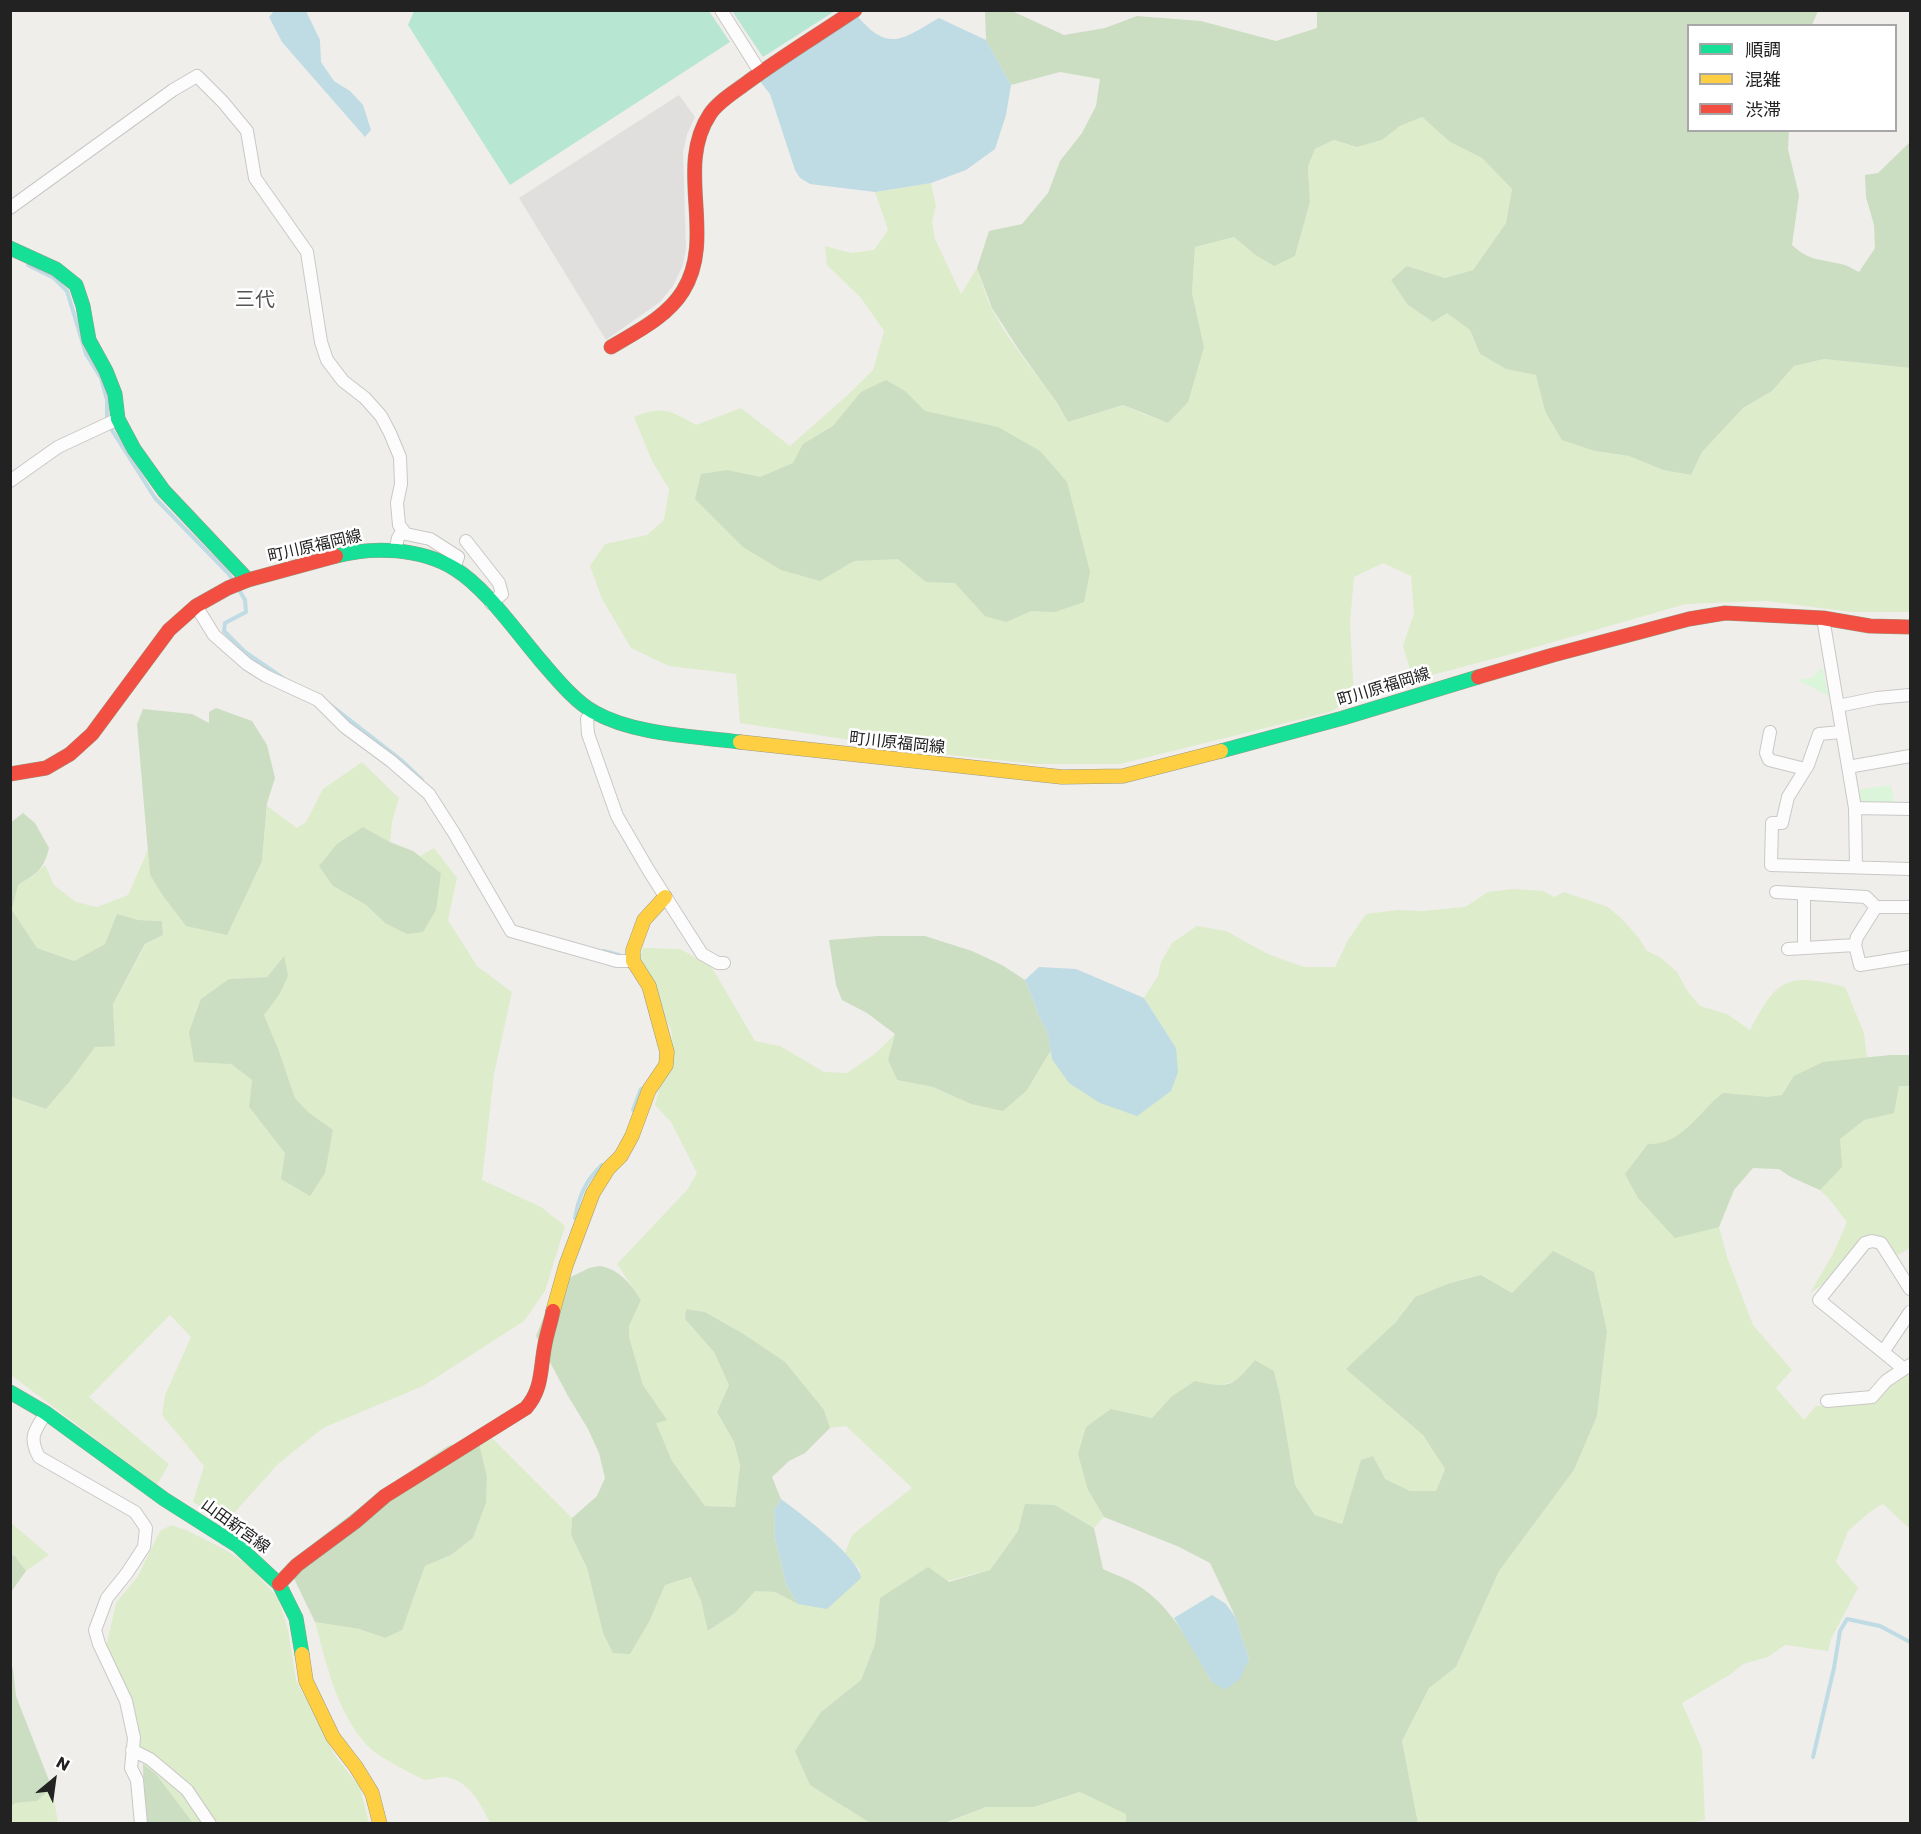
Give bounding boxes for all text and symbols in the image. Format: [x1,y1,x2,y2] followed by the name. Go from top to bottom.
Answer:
[1687,24,1897,132] legend
[1745,37,1781,62] text: 順調
[1745,67,1781,92] text: 混雑
[1745,97,1781,122] text: 渋滞
[235,289,275,313] district label: 三代
[266,527,364,567] street label: 町川原福岡線
[1335,665,1433,711] street label: 町川原福岡線
[848,729,946,759] street label: 町川原福岡線
[197,1496,273,1558] street label: 山田新宮線
[24,1750,84,1810] north arrow
[52,1751,74,1777] text: N

